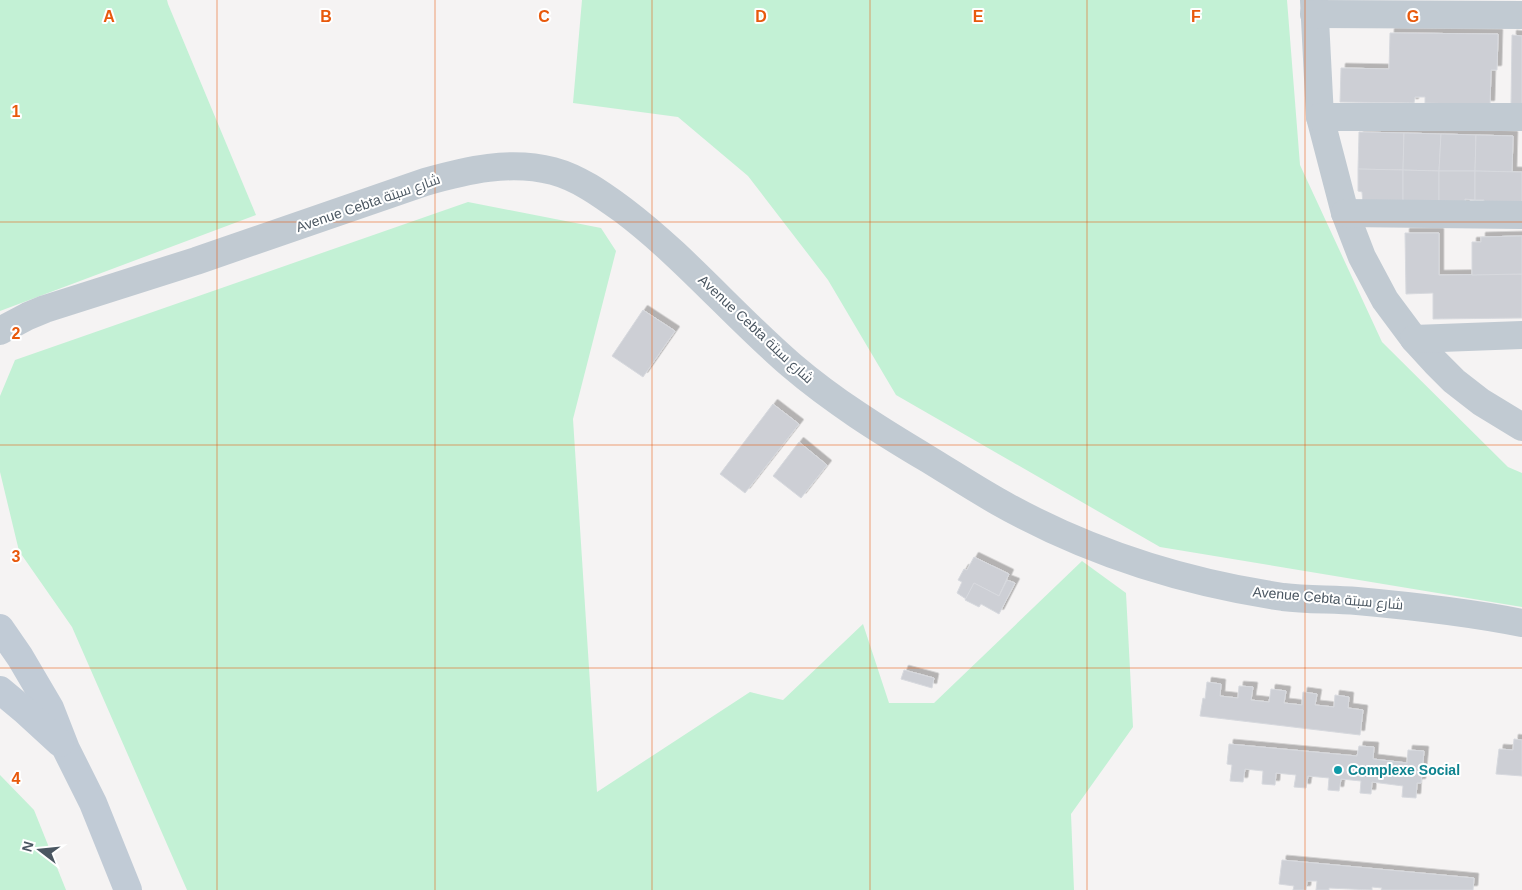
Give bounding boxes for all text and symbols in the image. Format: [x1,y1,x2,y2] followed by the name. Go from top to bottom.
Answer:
[103,8,115,25] text: A
[320,8,332,25] text: B
[538,8,550,25] text: C
[755,8,767,25] text: D
[973,8,984,25] text: E
[1191,8,1201,25] text: F
[1407,8,1419,25] text: G
[12,103,21,120] text: 1
[294,171,442,236] street label: Avenue Cebta شارع سبتة
[695,272,817,387] street label: Avenue Cebta شارع سبتة
[12,325,21,342] text: 2
[12,548,21,565] text: 3
[1252,583,1404,614] street label: Avenue Cebta شارع سبتة
[1348,762,1460,778] place label: Complexe Social
[1332,764,1344,776] marker: Complexe Social
[12,770,21,787] text: 4
[15,825,65,875] north arrow
[18,839,37,853] text: N

